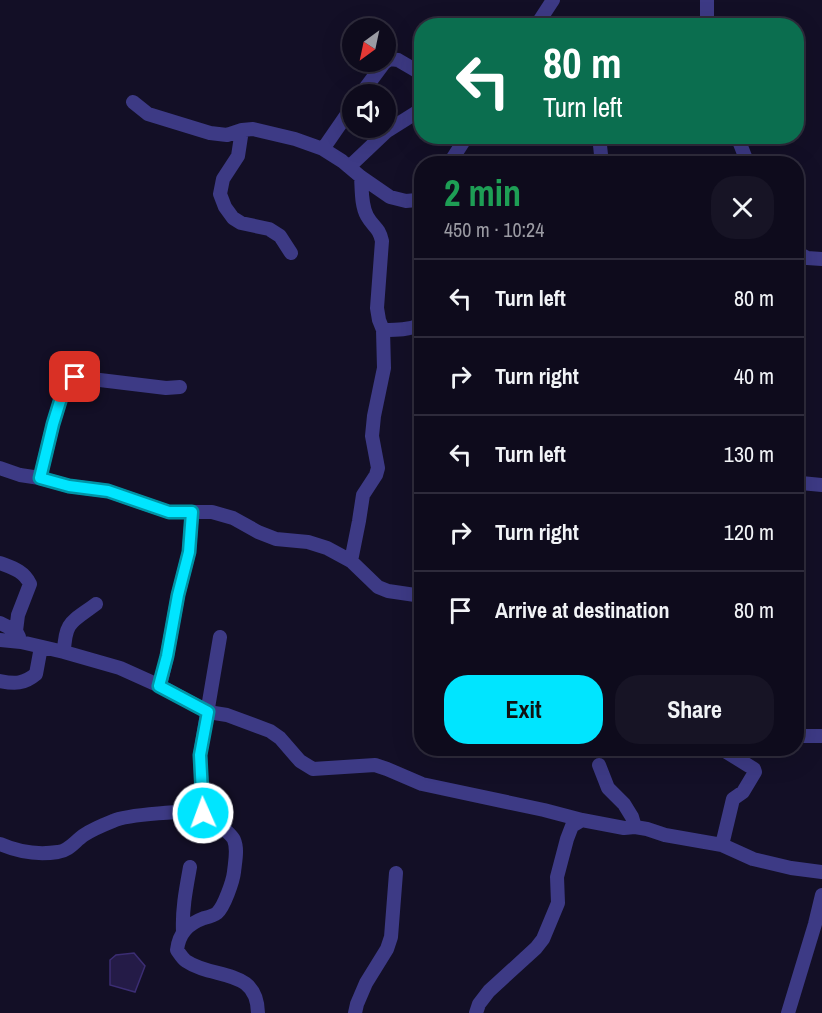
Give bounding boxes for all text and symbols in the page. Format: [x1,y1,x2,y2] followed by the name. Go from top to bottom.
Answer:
[342,18,396,72] north arrow
[342,18,396,138] map controls
[543,35,622,91] text: 80 m
[444,42,522,120] icon: left
[342,84,396,138] button: sound
[543,89,622,125] text: Turn left
[444,169,521,217] text: 2 min
[711,176,774,239] button: close
[444,216,544,243] text: 450 m · 10:24
[444,282,477,315] icon: left
[495,283,566,313] text: Turn left
[734,283,774,313] text: 80 m
[49,351,100,402] pin
[58,360,91,393] icon: arrive
[444,360,477,393] icon: right
[495,361,579,391] text: Turn right
[734,361,774,391] text: 40 m
[444,438,477,471] icon: left
[495,439,566,469] text: Turn left
[724,439,774,469] text: 130 m
[444,516,477,549] icon: right
[495,517,579,547] text: Turn right
[724,517,774,547] text: 120 m
[444,594,477,627] icon: arrive
[495,595,669,625] text: Arrive at destination
[734,595,774,625] text: 80 m
[444,675,603,744] button: Exit
[615,675,774,744] button: Share
[171,781,235,845] position arrow

